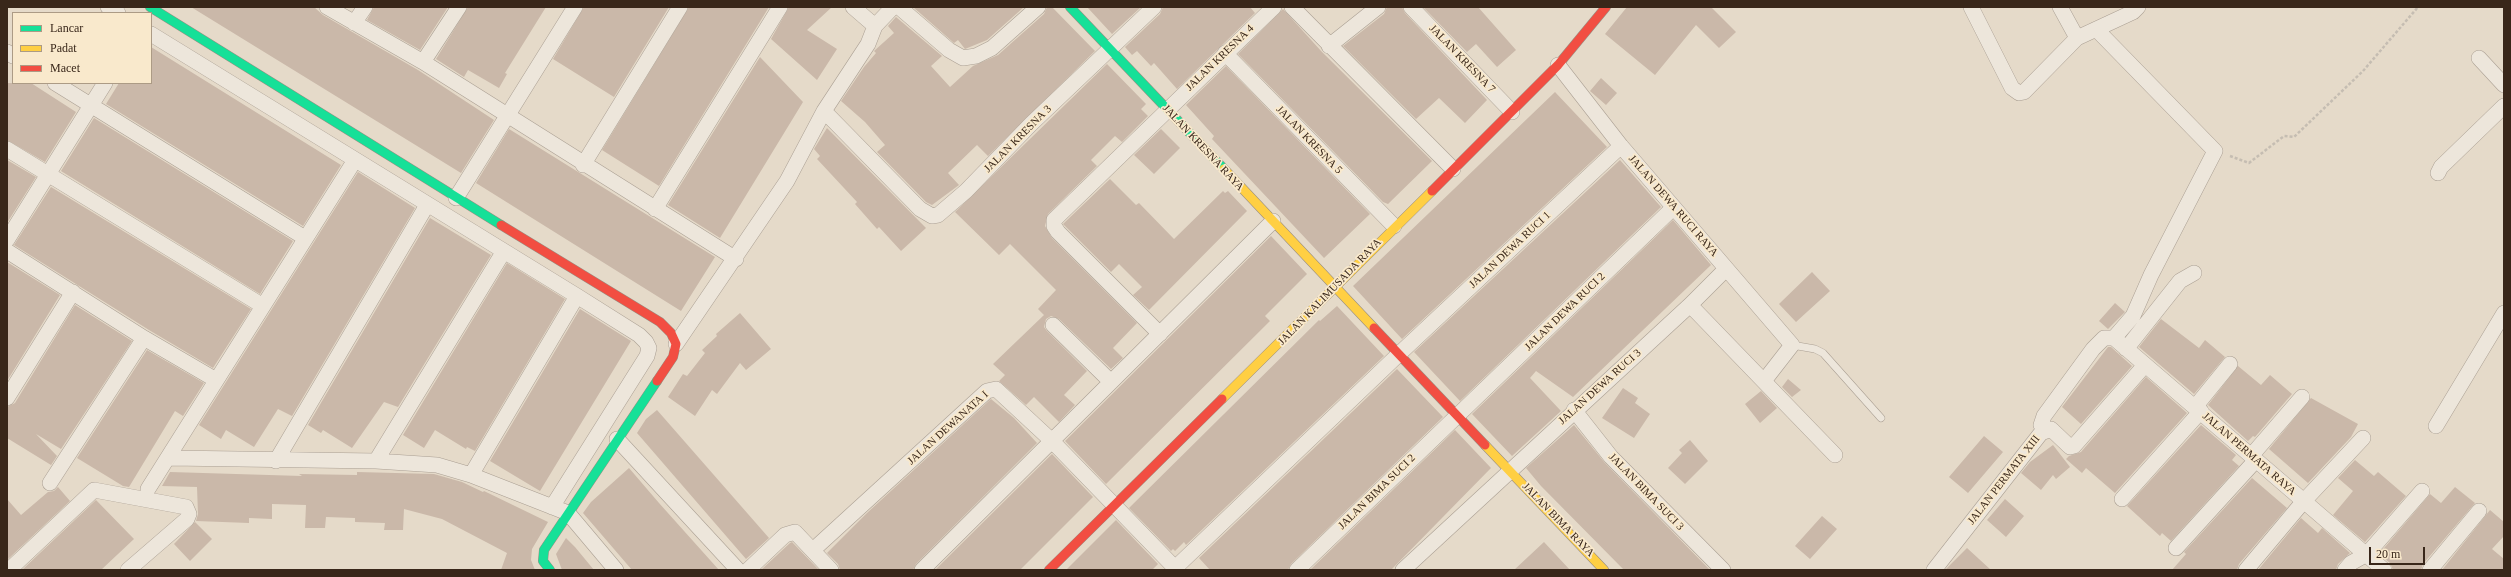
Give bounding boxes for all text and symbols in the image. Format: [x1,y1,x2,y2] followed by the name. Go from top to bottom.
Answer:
[12,12,152,84] legend
[50,21,83,35] text: Lancar
[1183,22,1257,94] street label: JALAN KRESNA 4
[1426,22,1498,96] street label: JALAN KRESNA 7
[50,41,77,55] text: Padat
[50,61,80,75] text: Macet
[1160,102,1246,194] street label: JALAN KRESNA RAYA
[982,103,1054,175] street label: JALAN KRESNA 3
[1273,103,1345,177] street label: JALAN KRESNA 5
[1625,153,1721,259] street label: JALAN DEWA RUCI RAYA
[1467,209,1553,291] street label: JALAN DEWA RUCI 1
[1276,236,1384,348] street label: JALAN KALIMUSADA RAYA
[1522,270,1608,354] street label: JALAN DEWA RUCI 2
[1556,346,1644,428] street label: JALAN DEWA RUCI 3
[905,388,991,468] street label: JALAN DEWANATA I
[2199,410,2299,498] street label: JALAN PERMATA RAYA
[1965,433,2043,527] street label: JALAN PERMATA XIII
[1606,451,1686,533] street label: JALAN BIMA SUCI 3
[1336,452,1418,532] street label: JALAN BIMA SUCI 2
[1519,480,1597,560] street label: JALAN BIMA RAYA
[2371,539,2427,565] scale bar
[2376,547,2400,561] text: 20 m

